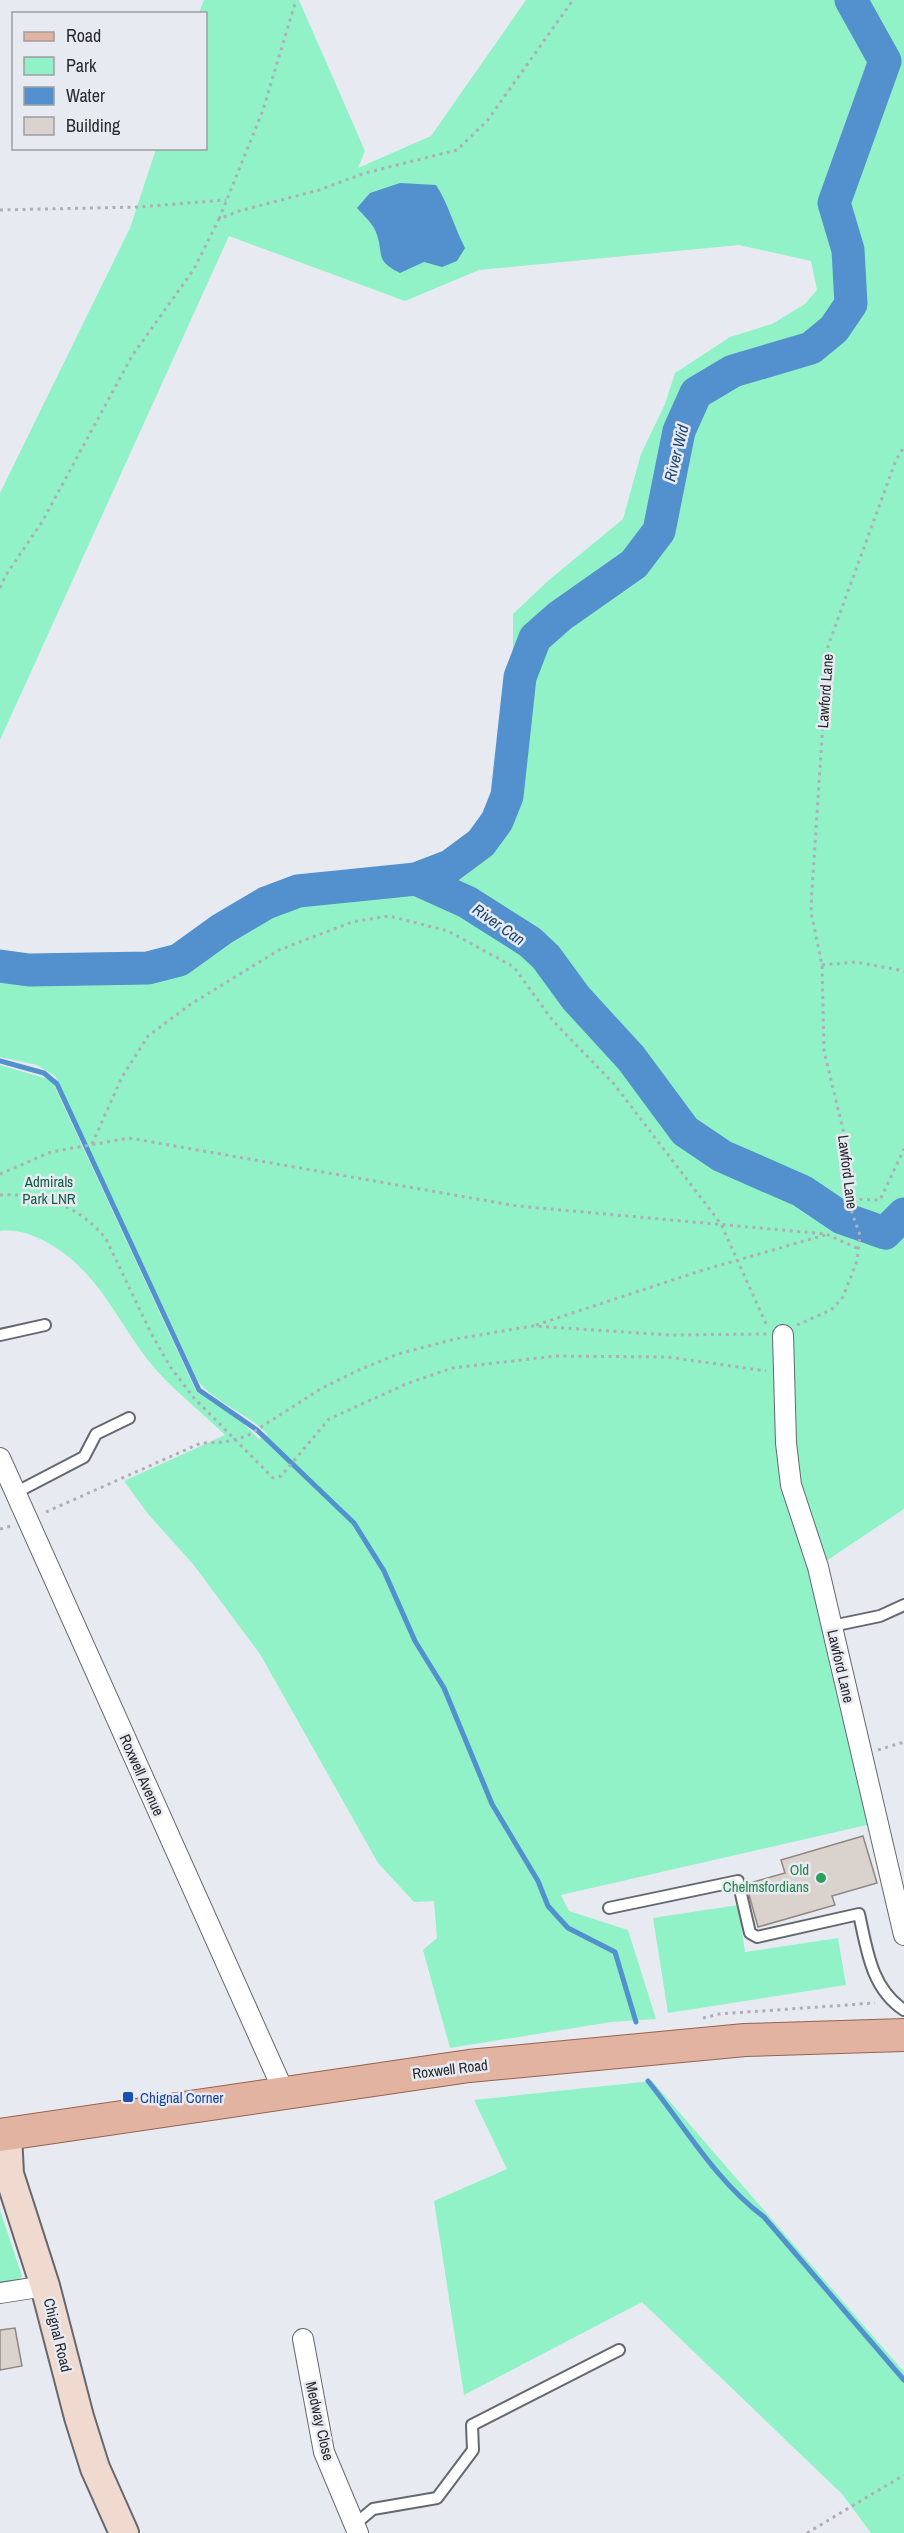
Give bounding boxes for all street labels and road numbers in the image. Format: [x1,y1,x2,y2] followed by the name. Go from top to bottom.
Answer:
[812,653,838,729] street label: Lawford Lane
[833,1134,863,1210] street label: Lawford Lane
[822,1627,860,1705] street label: Lawford Lane
[115,1731,169,1819] street label: Roxwell Avenue
[411,2054,489,2084] street label: Roxwell Road
[39,2296,77,2374] street label: Chignal Road
[301,2379,339,2463] street label: Medway Close

